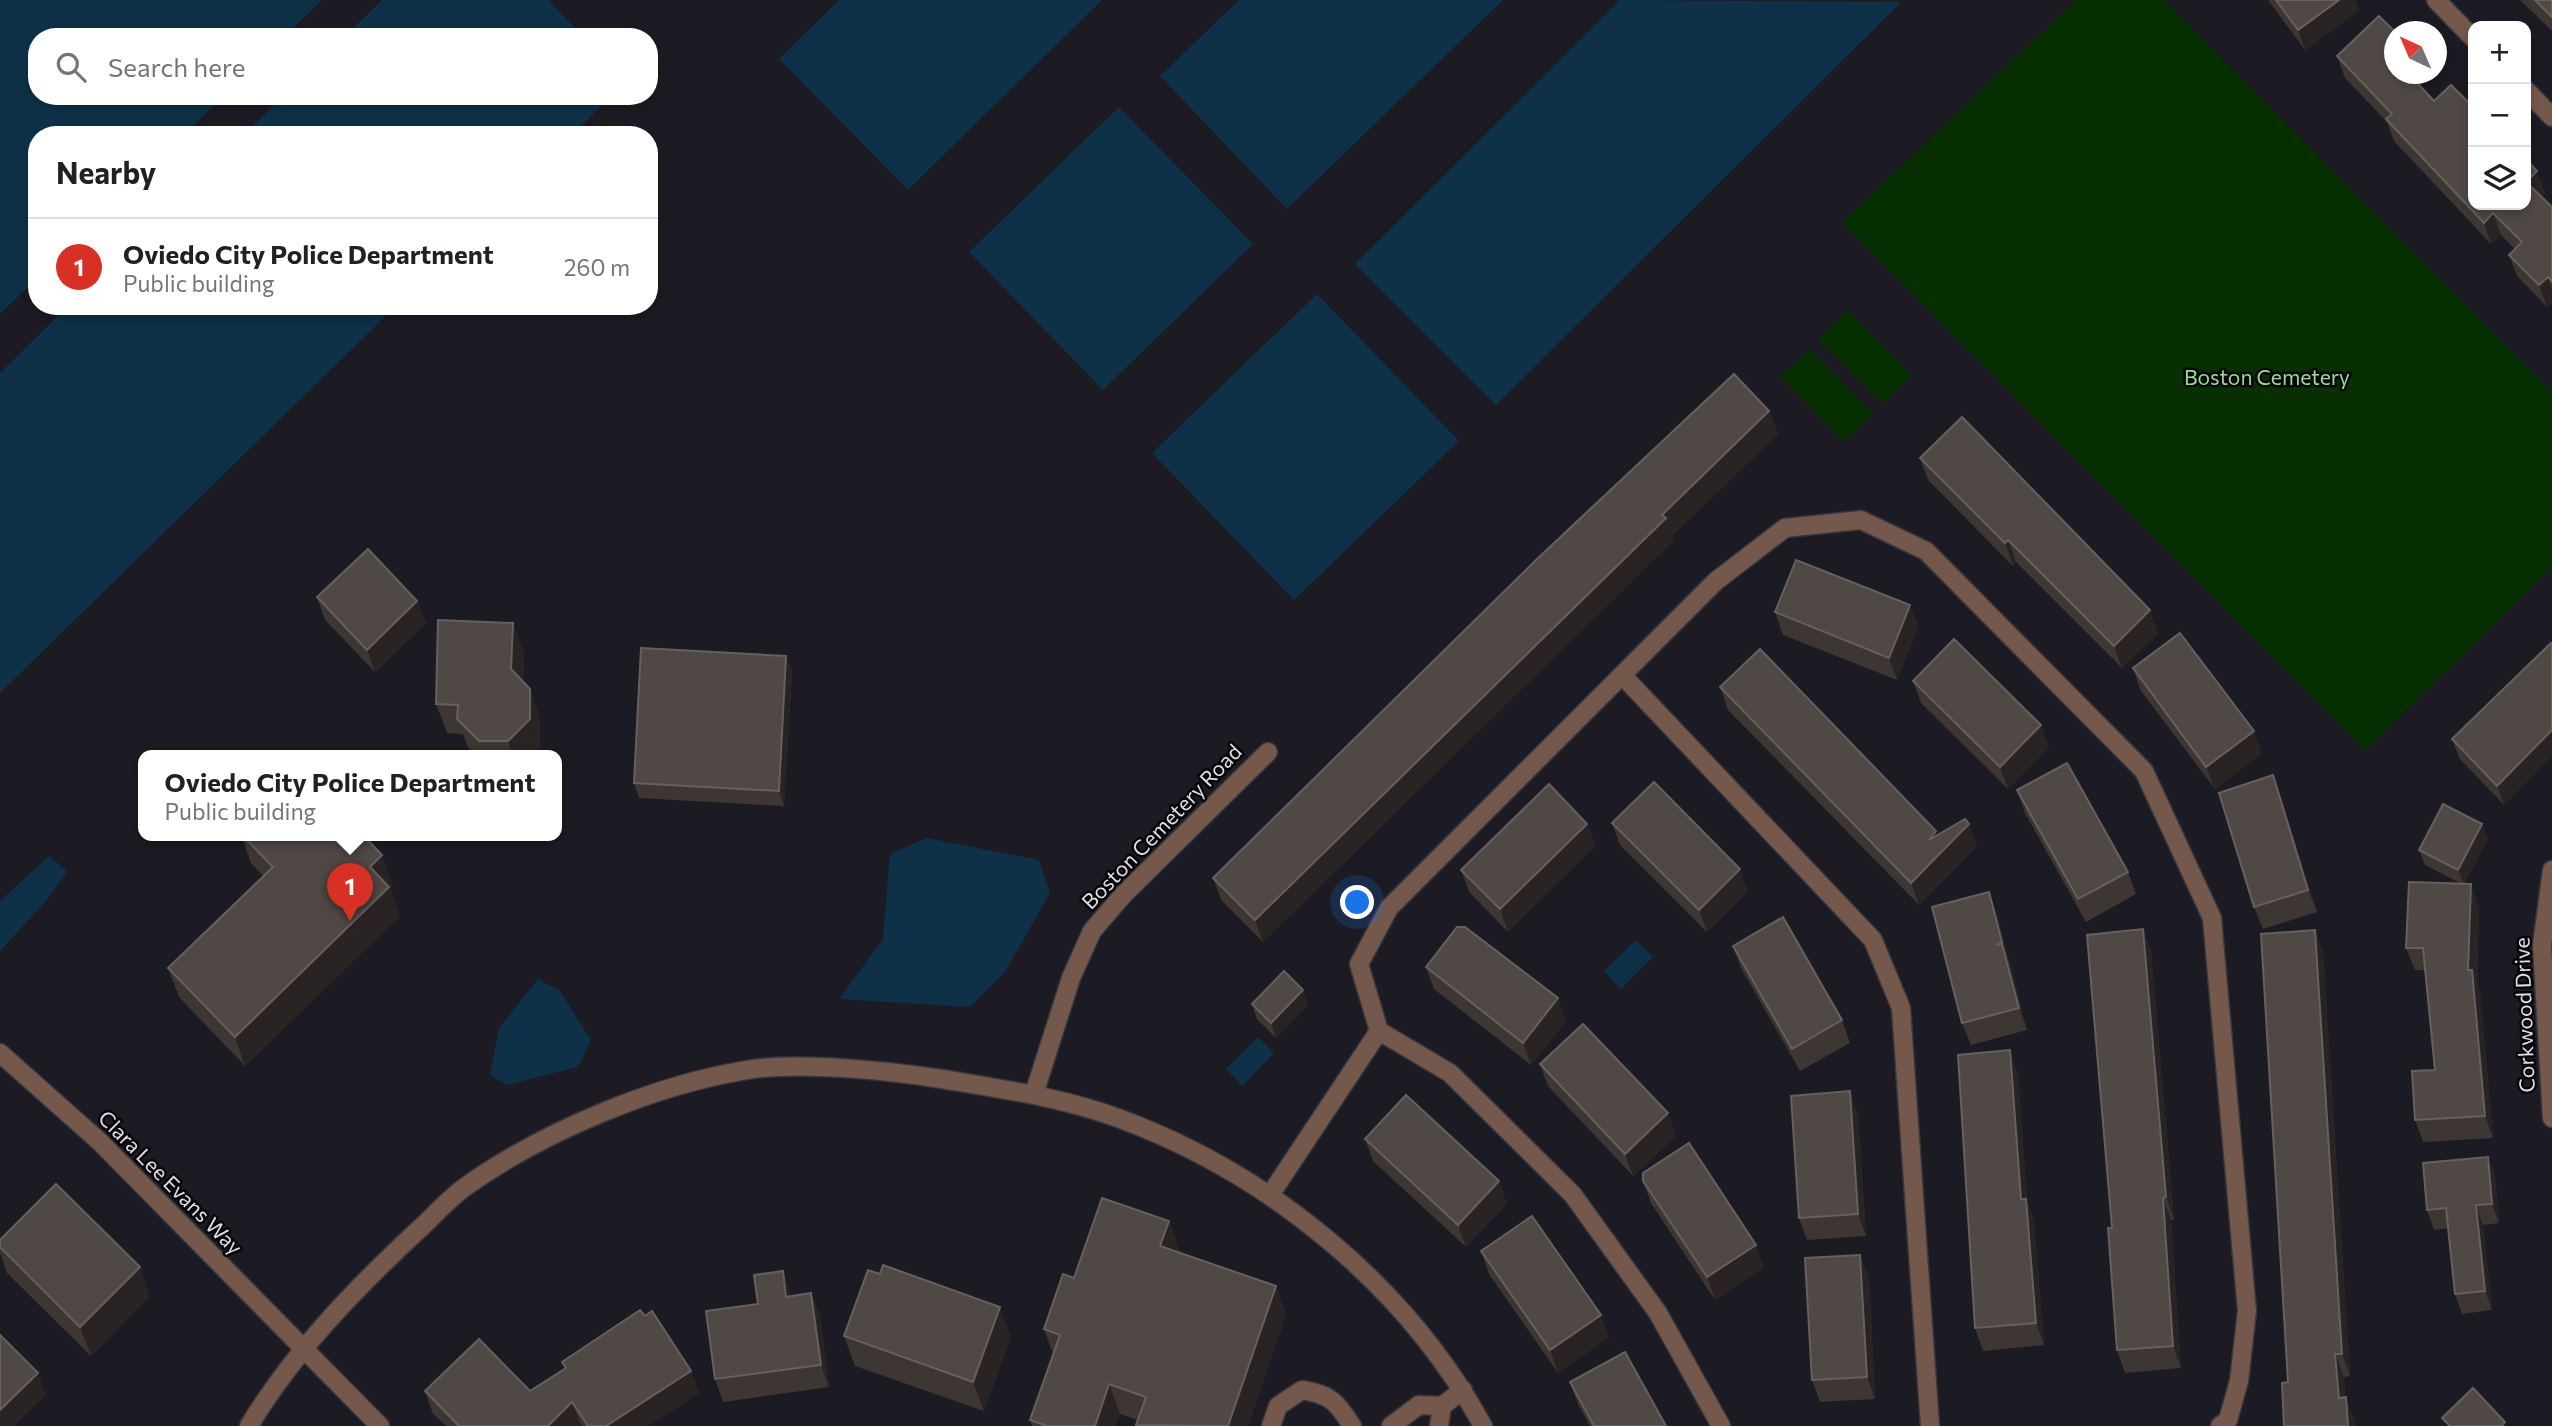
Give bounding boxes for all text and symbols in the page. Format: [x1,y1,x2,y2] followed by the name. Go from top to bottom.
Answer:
[2384,21,2447,84] north arrow
[2468,21,2531,210] map controls
[2468,21,2531,84] button: +
[28,28,658,105] search box
[52,48,90,86] icon: search
[108,51,246,82] text: Search here
[2468,84,2531,147] button: −
[2468,147,2531,210] button: layers
[56,153,156,190] text: Nearby
[123,238,494,269] text: Oviedo City Police Department
[74,253,84,281] text: 1
[564,253,630,281] text: 260 m
[123,269,274,297] text: Public building
[2184,364,2350,389] park label: Boston Cemetery
[1076,739,1246,913] street label: Boston Cemetery Road
[138,750,562,841] popup
[165,766,535,797] text: Oviedo City Police Department
[165,797,316,825] text: Public building
[327,863,373,921] pin: 1
[1340,885,1374,919] your location
[2508,937,2539,1093] street label: Corkwood Drive
[94,1105,248,1259] street label: Clara Lee Evans Way

